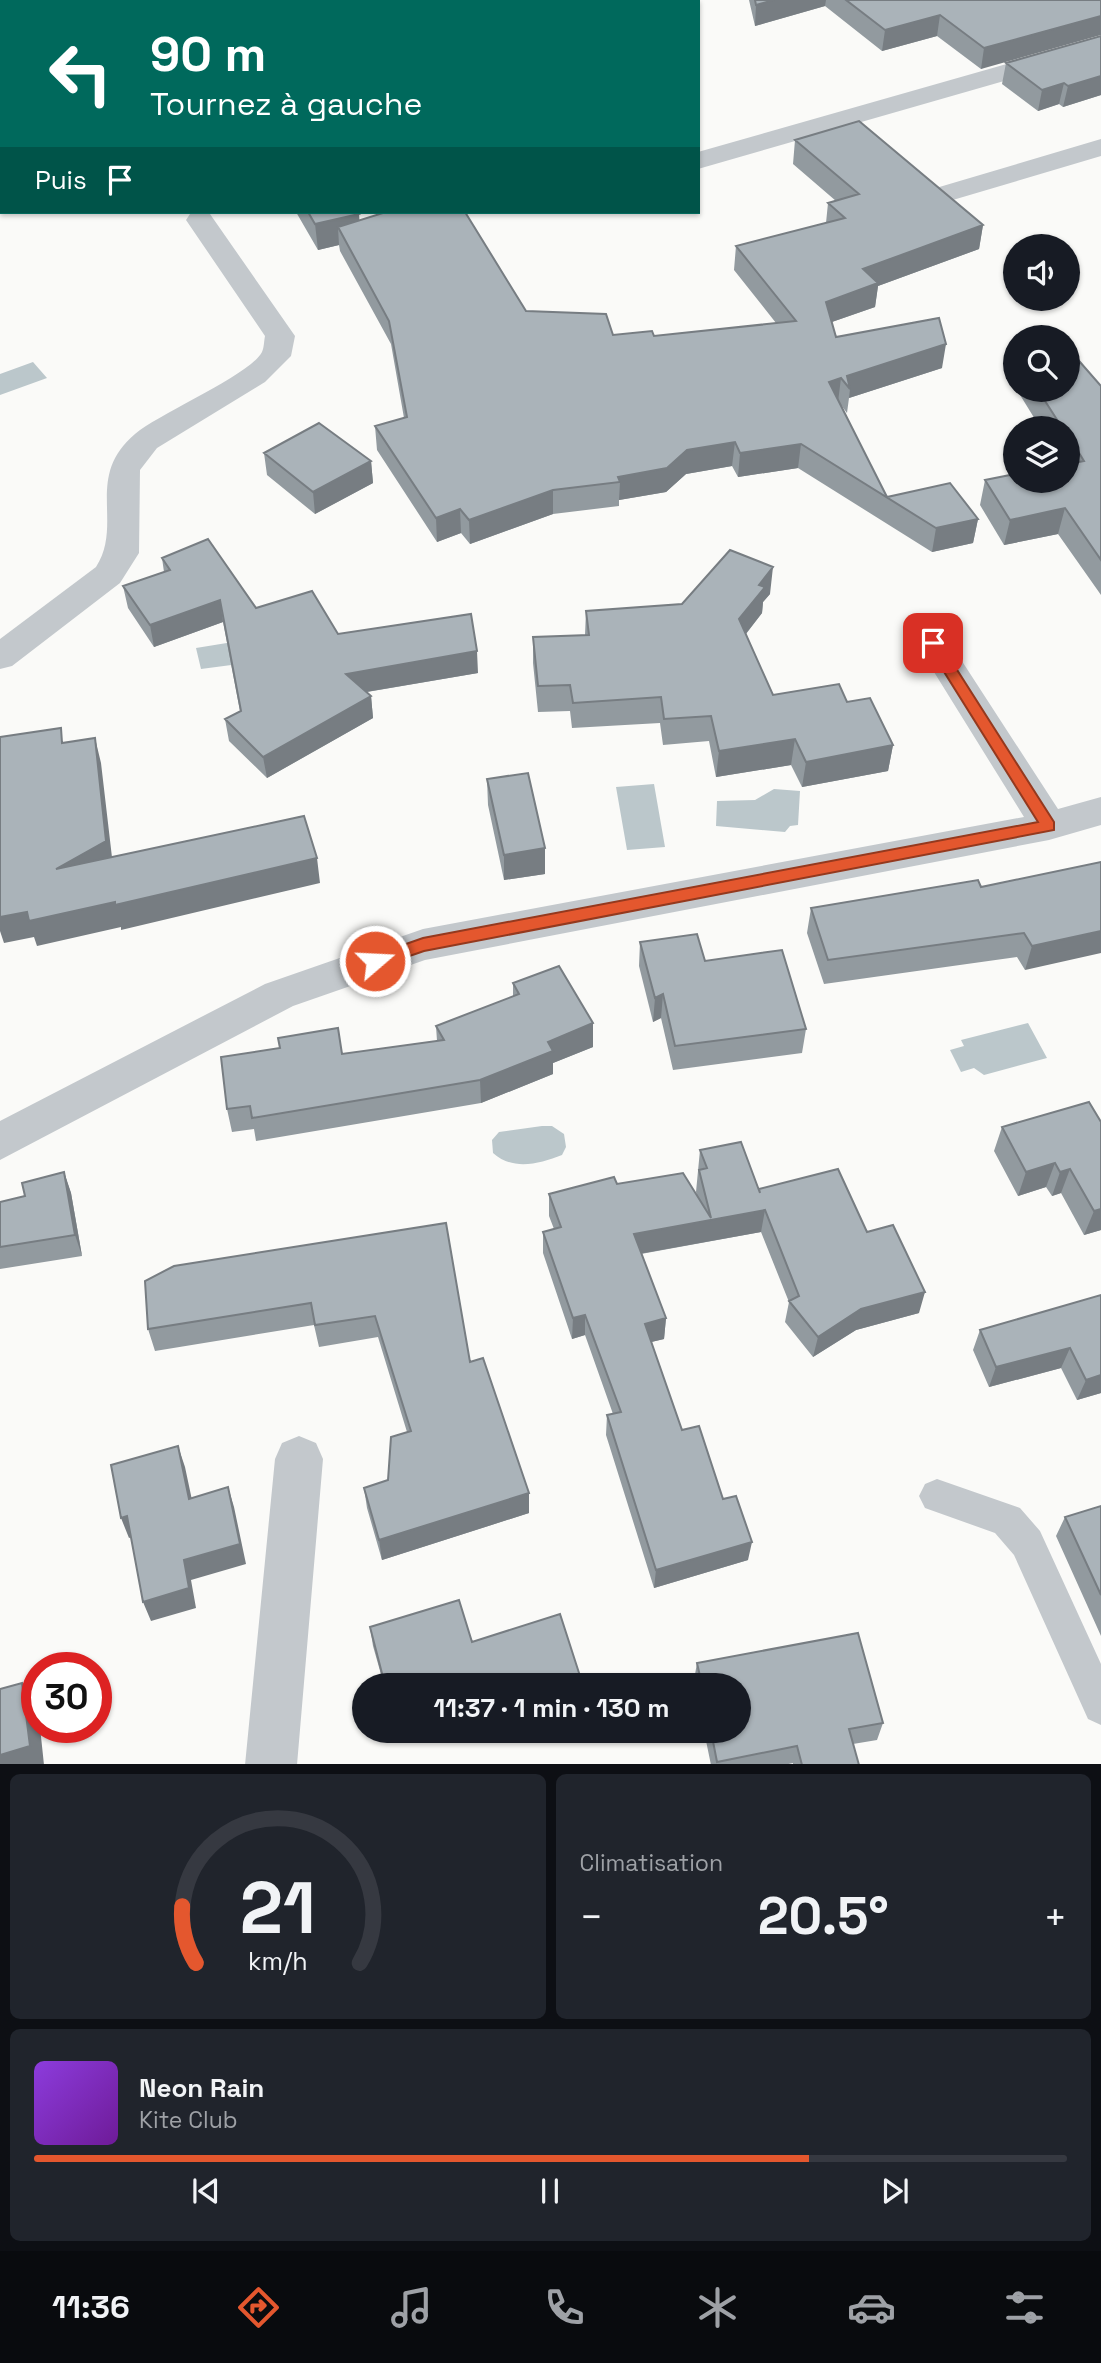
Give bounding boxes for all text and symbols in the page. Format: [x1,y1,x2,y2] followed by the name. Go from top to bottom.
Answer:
[150,23,266,85] text: 90 m
[35,28,126,119] icon: left
[150,84,422,124] text: Tournez à gauche
[101,161,139,199] icon: arrive
[35,163,87,197] text: Puis
[1003,234,1080,493] map controls
[1003,234,1080,311] button: sound
[1003,325,1080,402] button: search
[1003,416,1080,493] button: layers
[903,613,963,673] pin
[914,624,952,662] icon: arrive
[338,924,412,998] position arrow
[21,1652,112,1743] speed limit sign: 30
[434,1691,669,1725] text: 11:37 · 1 min · 130 m
[580,1848,723,1878] text: Climatisation
[240,1861,316,1954] text: 21
[758,1883,889,1949] text: 20.5°
[580,1893,603,1941] text: −
[1043,1893,1067,1941] text: +
[248,1944,308,1976] text: km/h
[139,2071,264,2105] text: Neon Rain
[139,2105,238,2135] text: Kite Club
[187,2172,225,2210] icon: previous
[531,2172,569,2210] icon: pause
[876,2172,914,2210] icon: next
[234,2283,283,2332] icon: directions
[387,2283,436,2332] icon: music
[540,2283,589,2332] icon: phone
[693,2283,742,2332] icon: climate
[847,2283,896,2332] icon: car
[1000,2283,1049,2332] icon: filters
[52,2287,130,2327] text: 11:36

